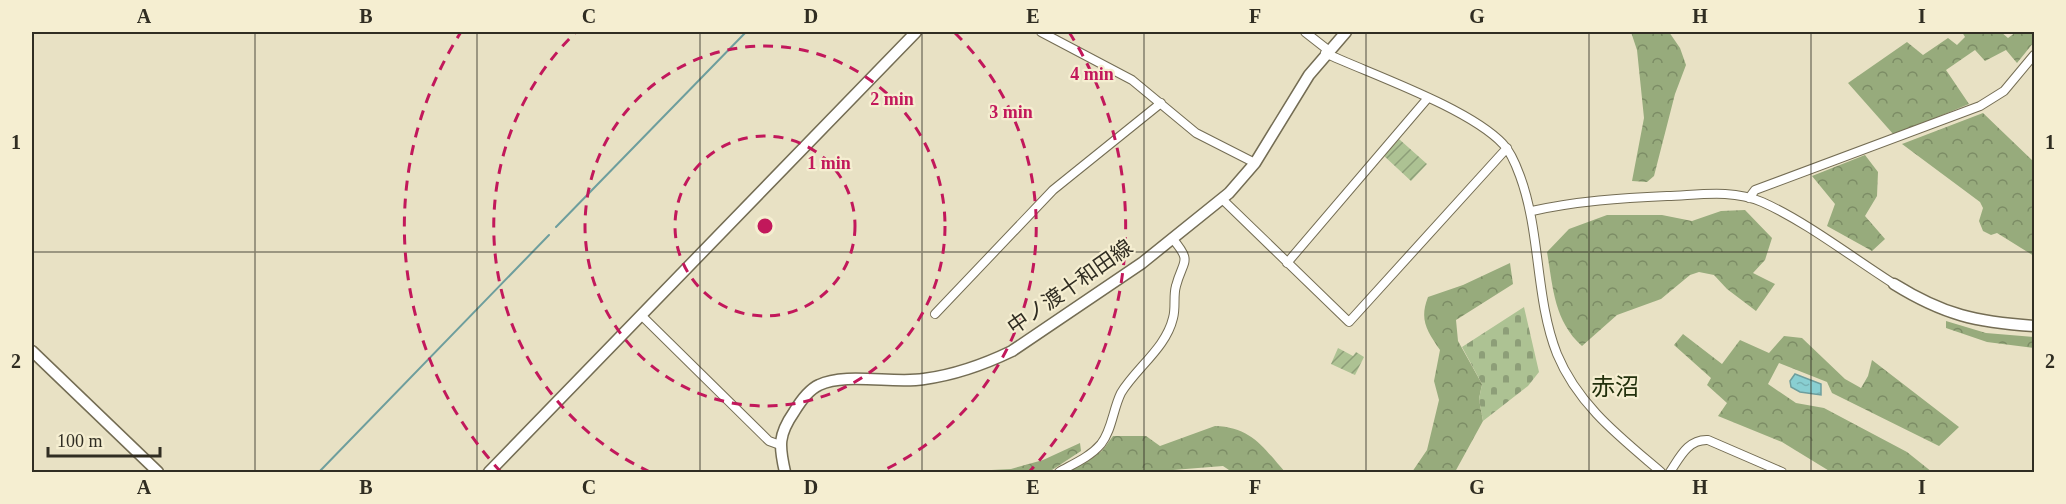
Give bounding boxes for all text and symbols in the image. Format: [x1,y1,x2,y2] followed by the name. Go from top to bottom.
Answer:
[137,5,152,27] text: A
[359,5,373,27] text: B
[582,5,596,27] text: C
[804,5,818,27] text: D
[1026,5,1040,27] text: E
[1249,5,1261,27] text: F
[1469,5,1485,27] text: G
[1692,5,1708,27] text: H
[1918,5,1926,27] text: I
[1070,64,1114,84] text: 4 min
[870,89,914,109] text: 2 min
[989,102,1033,122] text: 3 min
[11,131,21,153] text: 1
[2045,131,2055,153] text: 1
[807,153,851,173] text: 1 min
[755,216,775,236] centre of rings
[1003,235,1137,339] street label: 中ノ渡十和田線
[11,350,21,372] text: 2
[2045,350,2055,372] text: 2
[1591,374,1639,400] district label: 赤沼
[48,420,160,458] scale bar
[57,431,103,451] text: 100 m
[137,476,152,498] text: A
[359,476,373,498] text: B
[582,476,596,498] text: C
[804,476,818,498] text: D
[1026,476,1040,498] text: E
[1249,476,1261,498] text: F
[1469,476,1485,498] text: G
[1692,476,1708,498] text: H
[1918,476,1926,498] text: I

